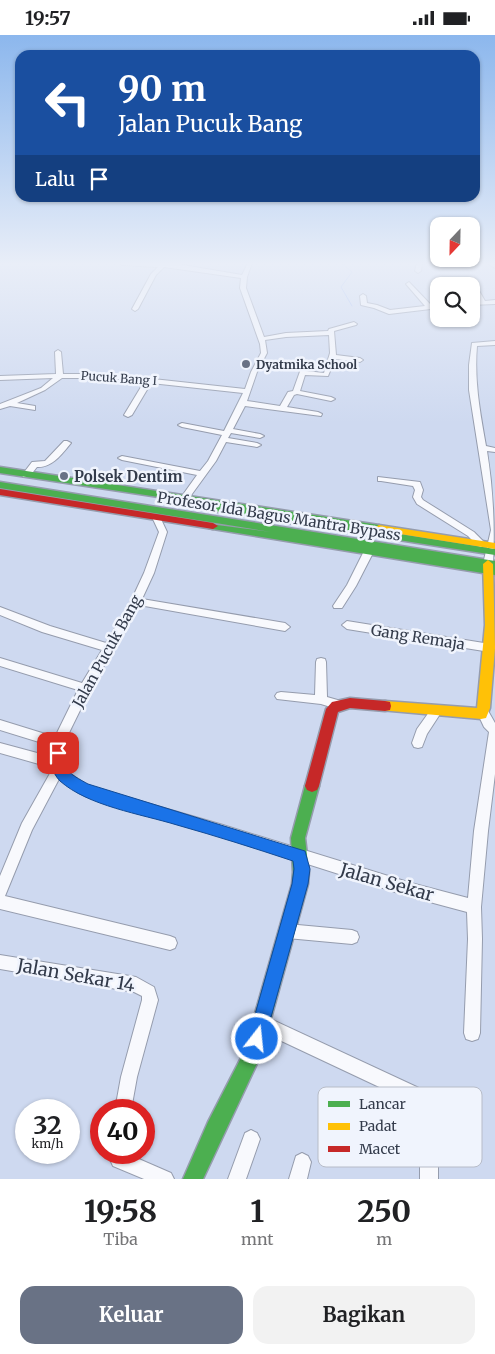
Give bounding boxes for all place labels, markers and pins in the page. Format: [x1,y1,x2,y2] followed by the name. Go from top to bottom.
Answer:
[256,357,357,372] place label: Dyatmika School
[240,358,252,370] marker: Dyatmika School
[74,467,183,486] place label: Polsek Dentim
[58,470,70,482] marker: Polsek Dentim
[37,732,79,774] pin

